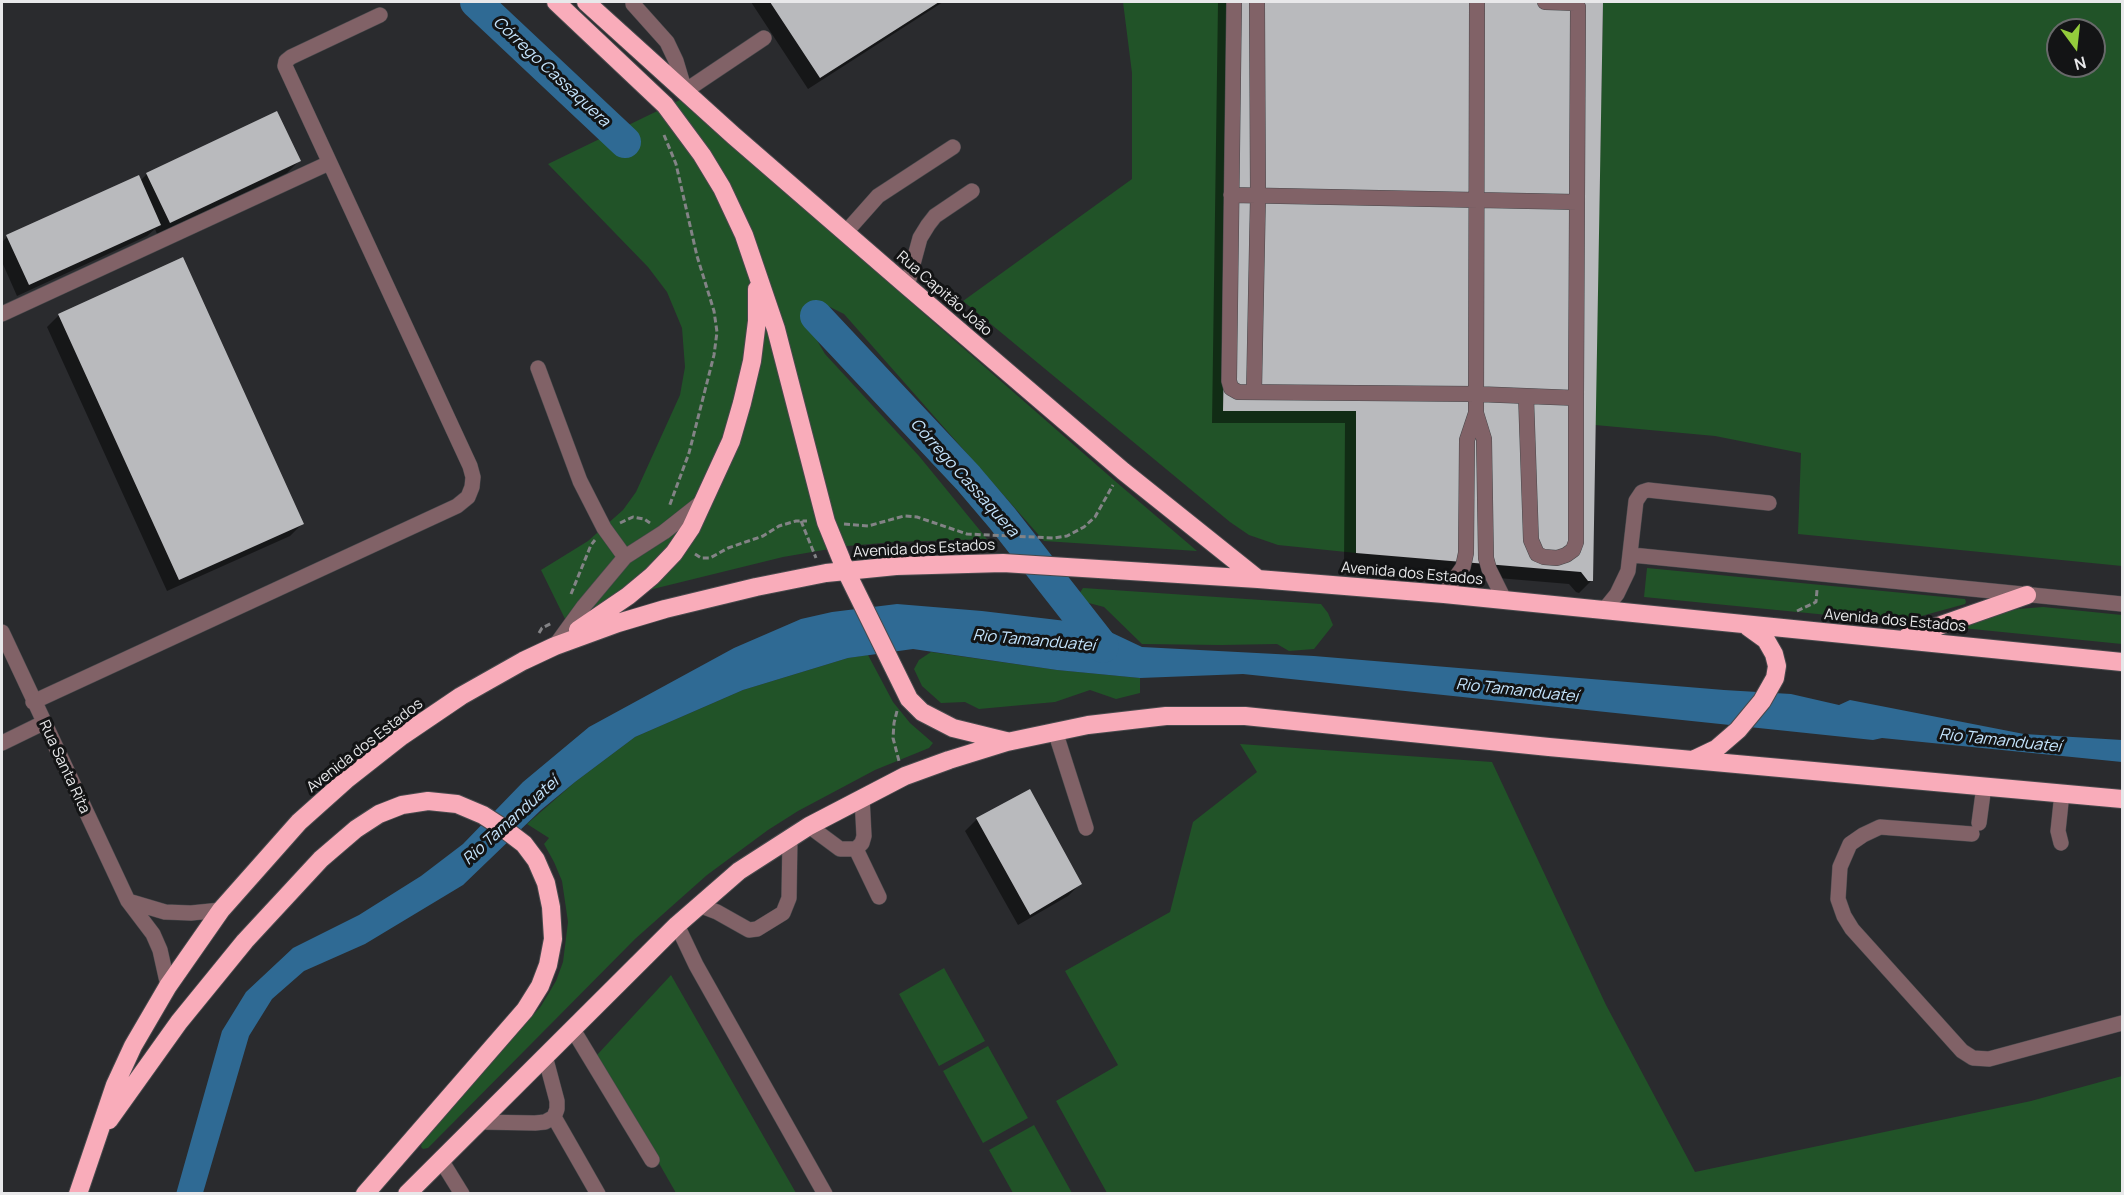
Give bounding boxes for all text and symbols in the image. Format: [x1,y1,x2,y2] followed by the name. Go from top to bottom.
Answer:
[489,13,613,131] water label: Córrego Cassaquera
[2046,18,2106,78] north arrow
[2072,51,2089,76] text: N
[893,248,995,340] street label: Rua Capitão João
[906,415,1022,541] water label: Córrego Cassaquera
[852,536,996,562] street label: Avenida dos Estados
[1340,559,1484,589] street label: Avenida dos Estados
[1823,606,1967,636] street label: Avenida dos Estados
[972,626,1096,656] water label: Rio Tamanduateí
[1455,675,1579,707] water label: Rio Tamanduateí
[303,695,427,797] street label: Avenida dos Estados
[35,718,93,816] street label: Rua Santa Rita
[1938,725,2062,757] water label: Rio Tamanduateí
[459,773,563,869] water label: Rio Tamanduateí

